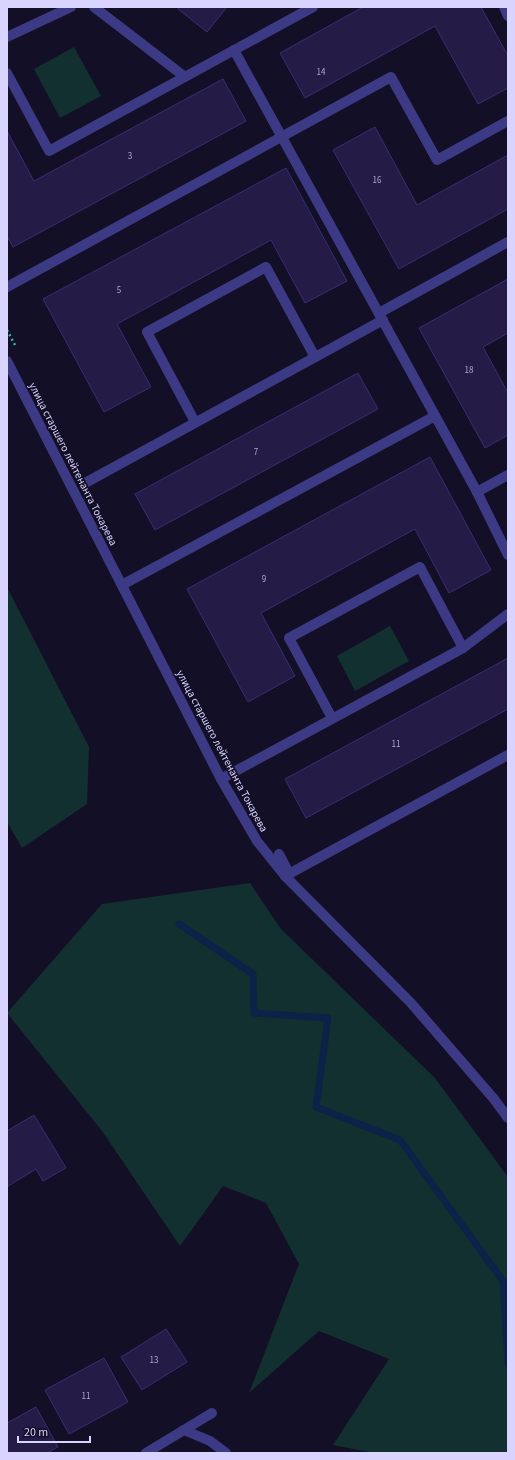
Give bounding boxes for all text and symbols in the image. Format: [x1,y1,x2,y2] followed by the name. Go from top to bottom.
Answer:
[317,66,326,79] house number: 14
[128,150,133,163] house number: 3
[373,174,382,187] house number: 16
[117,284,122,297] house number: 5
[465,364,474,377] house number: 18
[25,380,121,548] street label: улица старшего лейтенанта Токарева
[254,446,259,459] house number: 7
[262,573,267,586] house number: 9
[173,667,271,835] street label: улица старшего лейтенанта Токарева
[392,738,400,751] house number: 11
[150,1354,159,1367] house number: 13
[82,1390,90,1403] house number: 11
[18,1418,90,1444] scale bar
[24,1424,48,1441] text: 20 m

